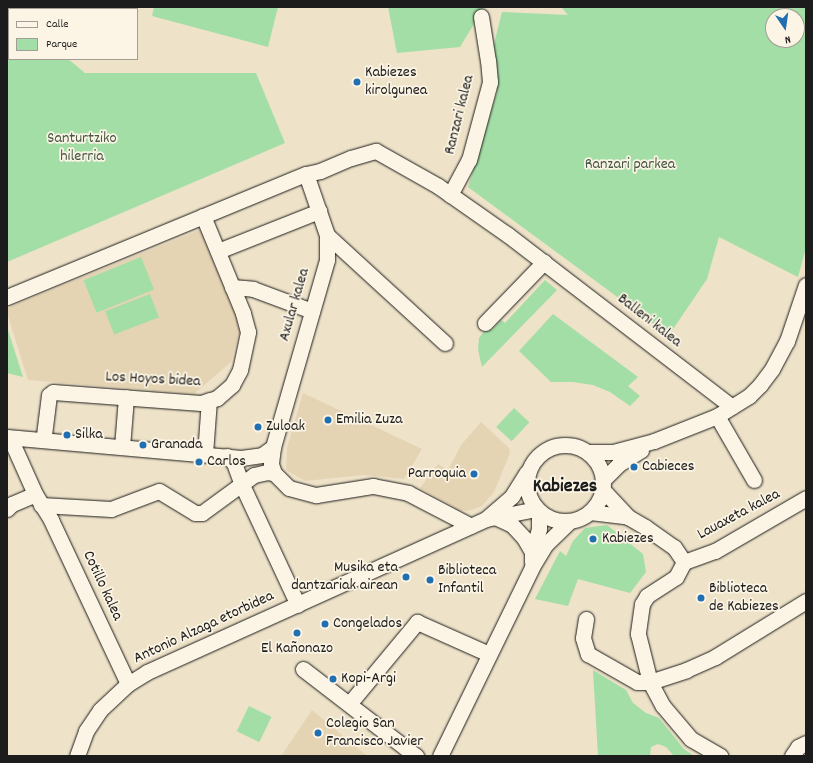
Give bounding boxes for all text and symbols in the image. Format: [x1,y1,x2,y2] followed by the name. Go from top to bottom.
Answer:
[8,8,138,60] legend
[765,8,805,48] north arrow
[46,16,69,33] text: Calle
[783,30,792,47] text: N
[46,36,77,53] text: Parque
[365,63,427,101] place label: Kabiezes kirolgunea
[441,73,479,157] street label: Ranzari kalea
[352,77,362,87] marker: Kabiezes kirolgunea
[47,129,117,167] park label: Santurtziko hilerria
[585,155,675,175] park label: Ranzari parkea
[275,266,315,344] street label: Axular kalea
[613,290,685,352] street label: Balleni kalea
[105,368,201,392] street label: Los Hoyos bidea
[336,410,403,430] place label: Emilia Zuza
[323,415,333,425] marker: Emilia Zuza
[266,417,305,437] place label: Zuloak
[253,422,263,432] marker: Zuloak
[75,425,103,445] place label: Silka
[62,430,72,440] marker: Silka
[151,435,202,455] place label: Granada
[138,440,148,450] marker: Granada
[207,452,246,472] place label: Carlos
[194,457,204,467] marker: Carlos
[642,457,695,477] place label: Cabieces
[629,462,639,472] marker: Cabieces
[408,464,466,484] place label: Parroquia
[469,469,479,479] marker: Parroquia
[533,475,597,499] district label: Kabiezes
[694,485,784,545] street label: Lauaxeta kalea
[602,529,654,549] place label: Kabiezes
[587,533,599,545] marker: Kabiezes
[78,548,126,624] street label: Cotillo kalea
[291,558,398,596] place label: Musika eta dantzariak airean
[438,561,496,599] place label: Biblioteca Infantil
[401,572,411,582] marker: Musika eta dantzariak airean
[425,575,435,585] marker: Biblioteca Infantil
[709,579,779,617] place label: Biblioteca de Kabiezes
[131,587,277,669] street label: Antonio Alzaga etorbidea
[696,593,706,603] marker: Biblioteca de Kabiezes
[333,614,402,634] place label: Congelados
[320,619,330,629] marker: Congelados
[292,628,302,638] marker: El Kañonazo
[261,639,333,659] place label: El Kañonazo
[341,669,396,689] place label: Kopi-Argi
[328,674,338,684] marker: Kopi-Argi
[326,714,423,752] place label: Colegio San Francisco Javier
[313,728,323,738] marker: Colegio San Francisco Javier

